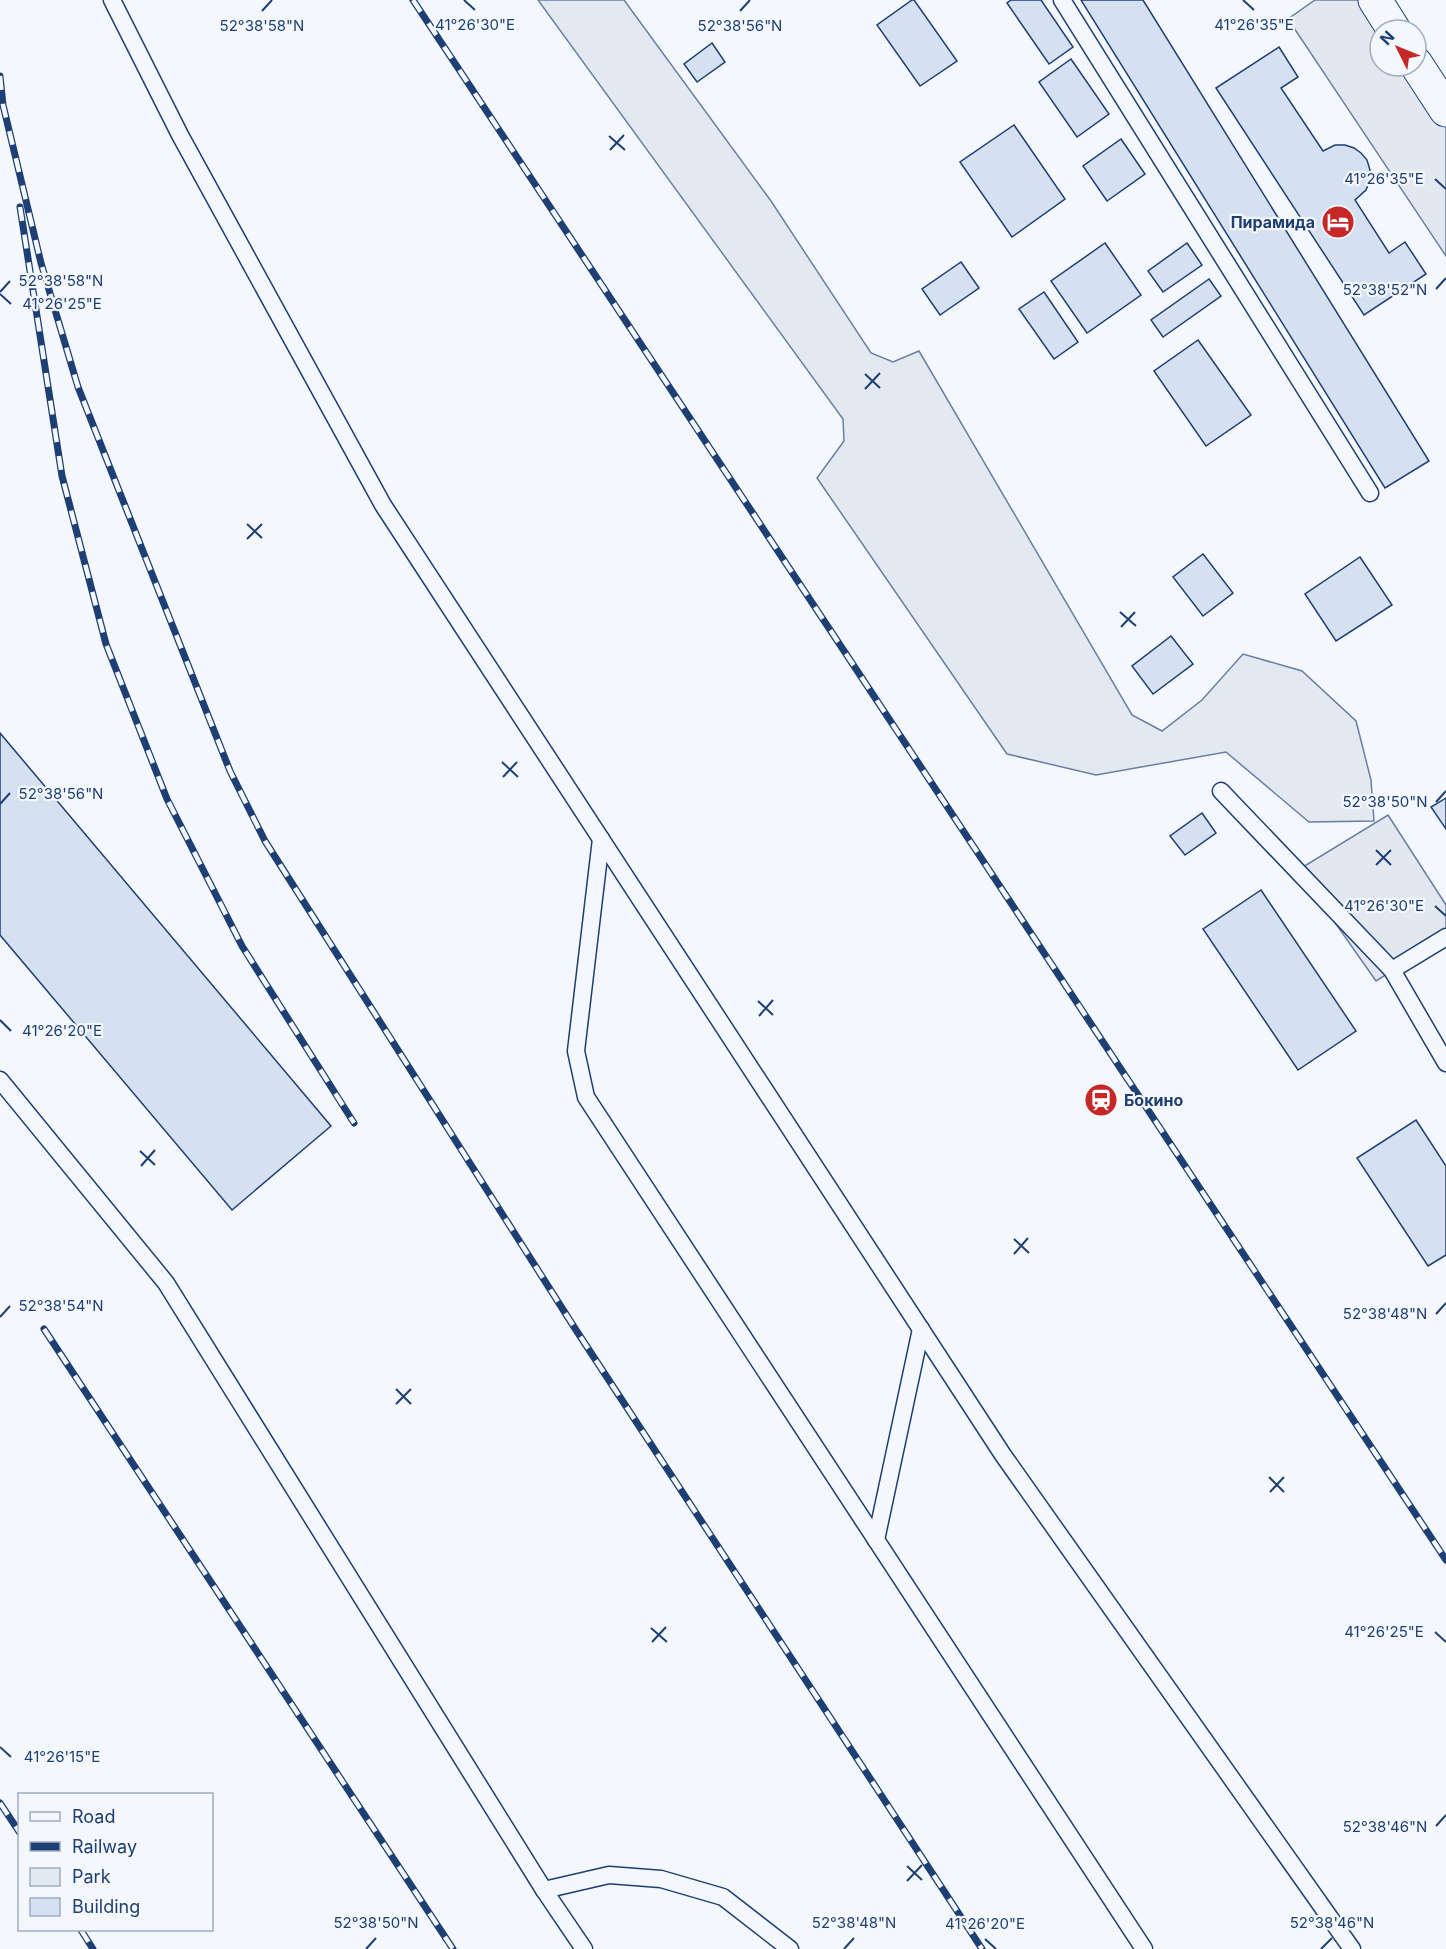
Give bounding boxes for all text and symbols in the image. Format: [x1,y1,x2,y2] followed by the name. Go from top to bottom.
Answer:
[435,15,515,34] text: 41°26'30"E
[1214,15,1294,34] text: 41°26'35"E
[220,16,304,35] text: 52°38'58"N
[698,16,782,35] text: 52°38'56"N
[1368,18,1428,78] north arrow
[1376,26,1399,49] text: N
[1344,169,1424,188] text: 41°26'35"E
[1320,204,1356,240] hotel icon: Пирамида
[1231,212,1315,232] place label: Пирамида
[19,271,103,290] text: 52°38'58"N
[1343,280,1427,299] text: 52°38'52"N
[22,294,102,313] text: 41°26'25"E
[19,784,103,803] text: 52°38'56"N
[1342,792,1428,811] text: 52°38'50"N
[1344,896,1424,915] text: 41°26'30"E
[22,1021,102,1040] text: 41°26'20"E
[1083,1082,1119,1118] station icon: Бокино
[1124,1090,1183,1110] place label: Бокино
[18,1296,104,1315] text: 52°38'54"N
[1343,1304,1427,1323] text: 52°38'48"N
[1344,1622,1424,1641] text: 41°26'25"E
[24,1747,100,1766] text: 41°26'15"E
[18,1793,213,1931] legend
[72,1806,115,1827] text: Road
[1343,1817,1427,1836] text: 52°38'46"N
[72,1836,137,1857] text: Railway
[72,1866,111,1887] text: Park
[72,1896,140,1917] text: Building
[333,1913,419,1932] text: 52°38'50"N
[812,1913,896,1932] text: 52°38'48"N
[1290,1913,1374,1932] text: 52°38'46"N
[945,1914,1025,1933] text: 41°26'20"E

